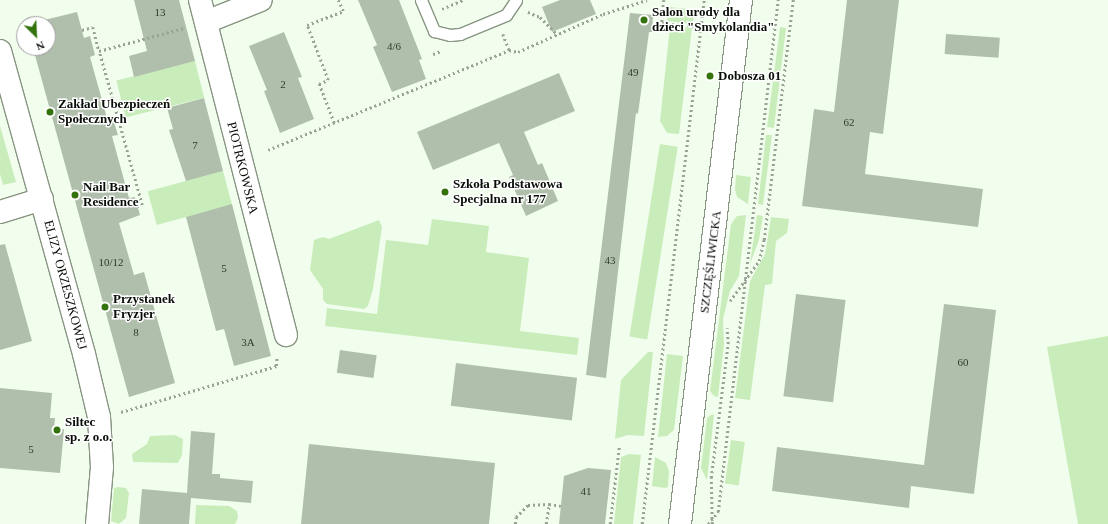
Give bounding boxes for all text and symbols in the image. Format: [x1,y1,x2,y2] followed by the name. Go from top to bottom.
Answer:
[154,5,166,19] house number: 13
[652,5,774,36] place label: Salon urody dla dzieci "Smykolandia"
[639,15,649,25] marker: Salon urody dla dzieci "Smykolandia"
[16,16,56,56] north arrow
[34,39,47,53] text: N
[387,39,401,53] house number: 4/6
[628,65,638,79] house number: 49
[718,68,781,84] place label: Dobosza 01
[705,71,715,81] marker: Dobosza 01
[280,77,286,91] house number: 2
[58,97,170,128] place label: Zakład Ubezpieczeń Społecznych
[45,107,55,117] marker: Zakład Ubezpieczeń Społecznych
[844,115,854,129] house number: 62
[223,120,261,216] street label: PIOTRKOWSKA
[192,138,198,152] house number: 7
[453,177,562,208] place label: Szkoła Podstawowa Specjalna nr 177
[83,180,139,211] place label: Nail Bar Residence
[440,187,450,197] marker: Szkoła Podstawowa Specjalna nr 177
[70,190,80,200] marker: Nail Bar Residence
[697,210,725,314] street label: SZCZĘŚLIWICKA
[40,218,90,352] street label: ELIZY ORZESZKOWEJ
[604,253,616,267] house number: 43
[98,255,124,269] house number: 10/12
[221,261,227,275] house number: 5
[113,292,175,323] place label: Przystanek Fryzjer
[100,302,110,312] marker: Przystanek Fryzjer
[133,325,139,339] house number: 8
[241,335,255,349] house number: 3A
[958,355,968,369] house number: 60
[65,415,112,446] place label: Siltec sp. z o.o.
[52,425,62,435] marker: Siltec sp. z o.o.
[28,442,34,456] house number: 5
[580,484,592,498] house number: 41

